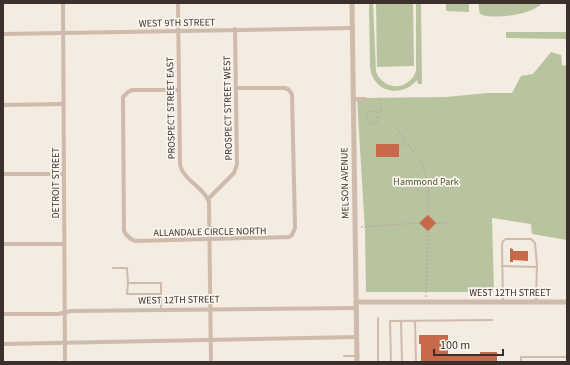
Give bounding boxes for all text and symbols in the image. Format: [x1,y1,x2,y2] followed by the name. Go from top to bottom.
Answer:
[139,15,216,31] street label: WEST 9TH STREET
[220,55,236,161] street label: PROSPECT STREET WEST
[163,56,179,159] street label: PROSPECT STREET EAST
[49,147,63,219] street label: DETROIT STREET
[337,147,353,219] street label: MELSON AVENUE
[393,175,459,189] park label: Hammond Park
[153,224,267,240] street label: ALLANDALE CIRCLE NORTH
[469,286,551,300] street label: WEST 12TH STREET
[138,292,221,308] street label: WEST 12TH STREET
[434,331,503,357] scale bar
[440,337,470,354] text: 100 m

